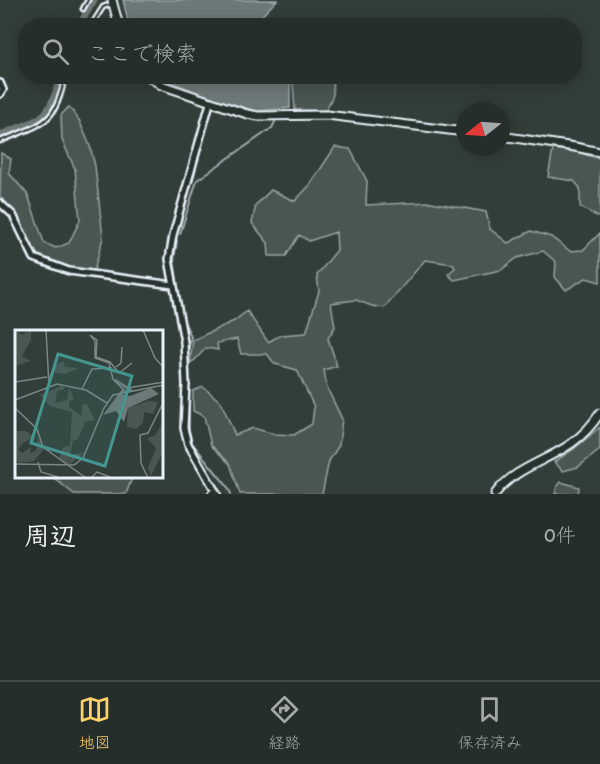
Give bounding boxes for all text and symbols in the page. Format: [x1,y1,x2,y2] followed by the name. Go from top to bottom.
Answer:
[18,18,582,84] search box
[39,35,72,68] icon: search
[87,40,197,67] text: ここで検索
[456,102,510,156] north arrow
[15,330,164,479] inset map
[24,520,76,552] text: 周辺
[544,523,576,547] text: 0件
[78,693,111,753] tab: 地図
[268,693,301,753] tab: 経路
[458,693,522,753] tab: 保存済み

